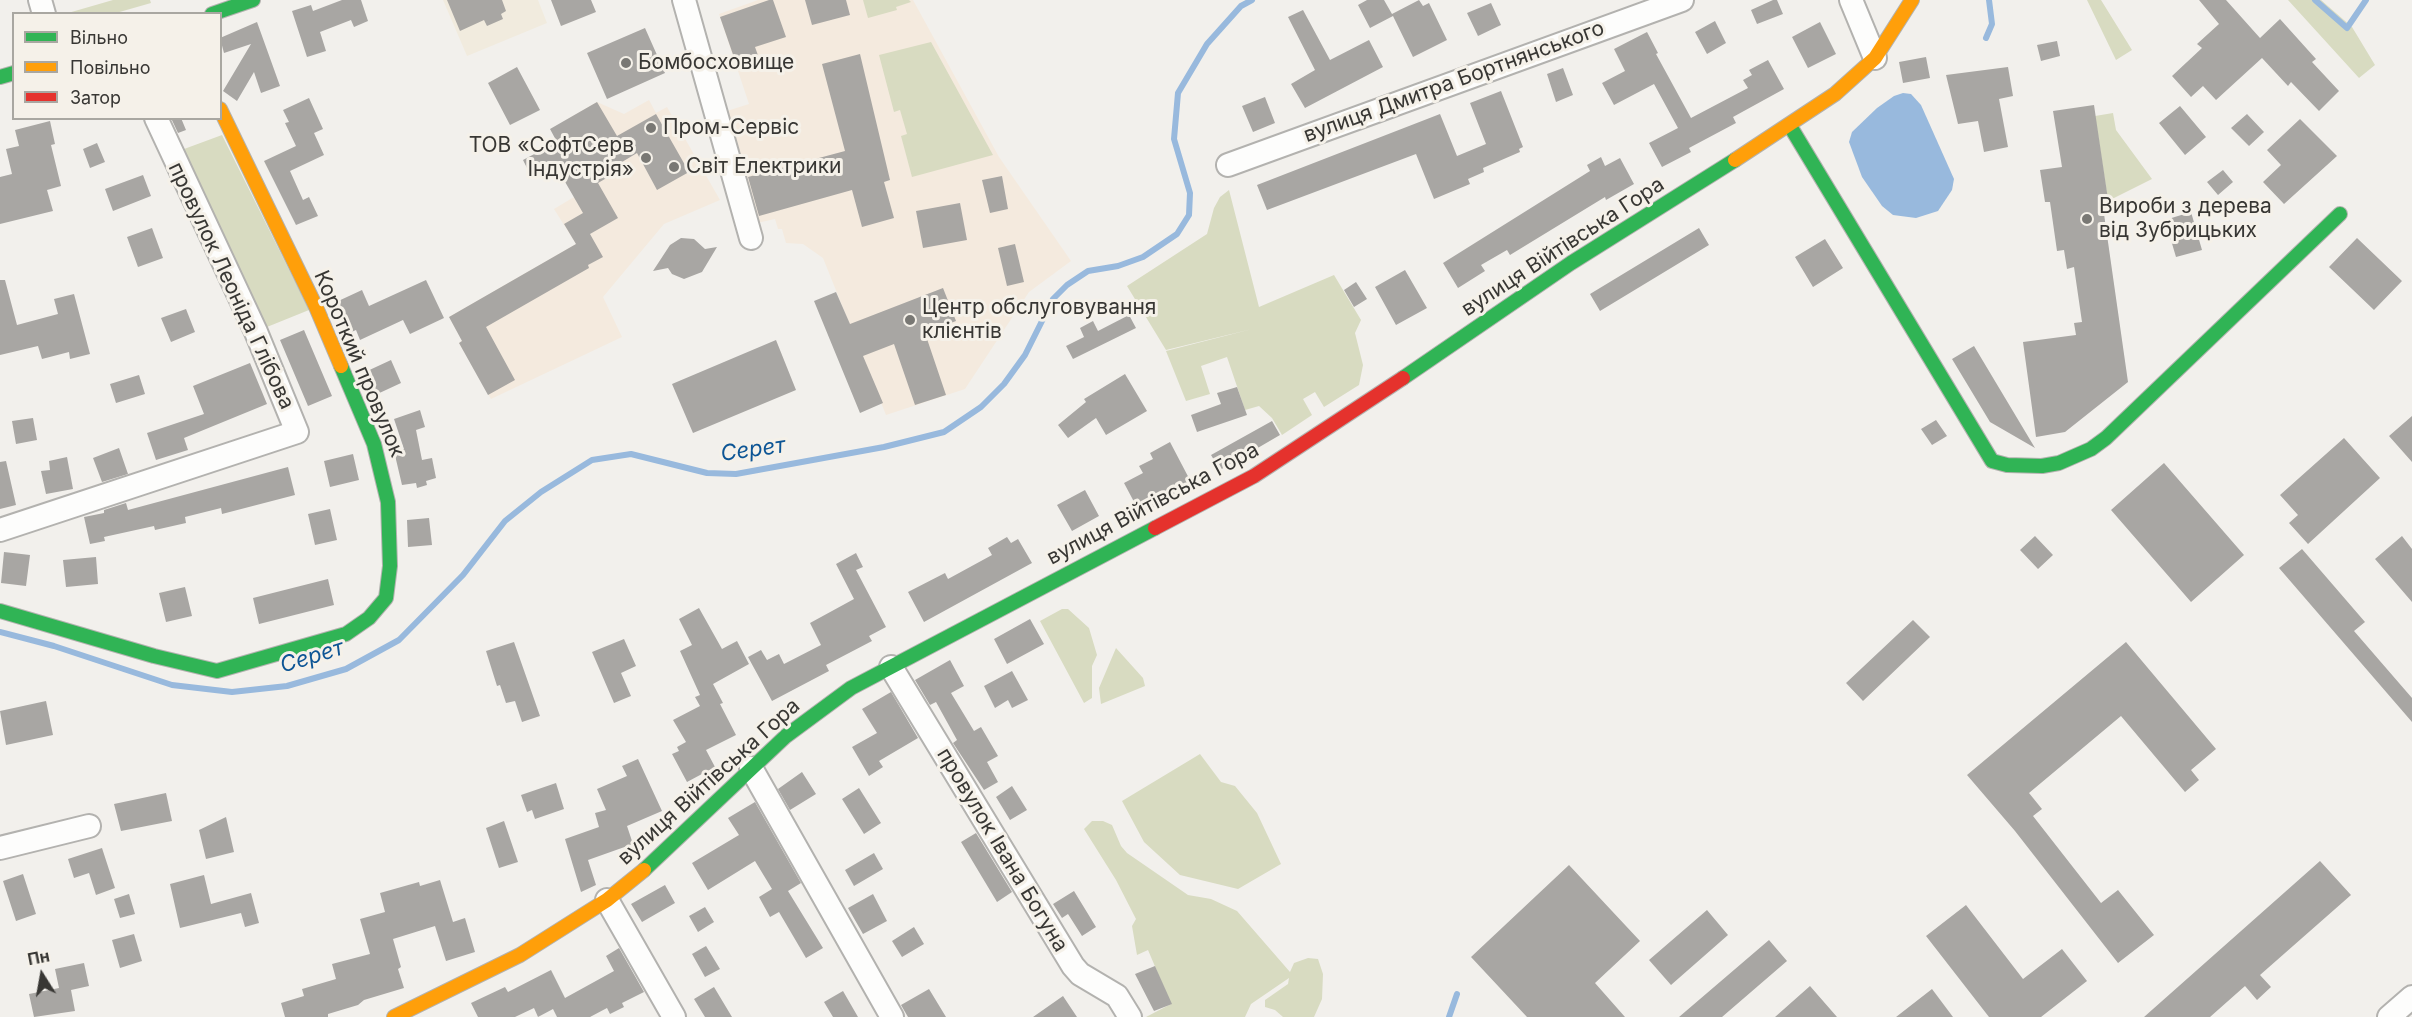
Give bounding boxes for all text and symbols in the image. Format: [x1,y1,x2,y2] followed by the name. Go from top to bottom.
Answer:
[12,12,222,120] legend
[1300,16,1608,148] street label: вулиця Дмитра Бортнянського
[70,27,128,48] text: Вільно
[638,50,794,76] place label: Бомбосховище
[619,56,633,70] marker: Бомбосховище
[70,57,151,78] text: Повільно
[70,87,121,108] text: Затор
[663,115,799,141] place label: Пром-Сервіс
[644,121,658,135] marker: Пром-Сервіс
[469,133,634,183] place label: ТОВ «СофтСерв Індустрія»
[639,151,653,165] marker: ТОВ «СофтСерв Індустрія»
[686,154,841,180] place label: Світ Електрики
[163,159,299,413] street label: провулок Леоніда Глібова
[667,160,681,174] marker: Світ Електрики
[1457,172,1669,322] street label: вулиця Війтівська Гора
[2099,194,2272,244] place label: Вироби з дерева від Зубрицьких
[2080,212,2094,226] marker: Вироби з дерева від Зубрицьких
[308,267,410,461] street label: Короткий провулок
[922,295,1156,345] place label: Центр обслуговування клієнтів
[903,313,917,327] marker: Центр обслуговування клієнтів
[719,432,787,468] water label: Серет
[1043,437,1263,571] street label: вулиця Війтівська Гора
[277,635,347,679] water label: Серет
[613,694,805,870] street label: вулиця Війтівська Гора
[931,743,1073,957] street label: провулок Івана Богуна
[12,945,72,1005] north arrow
[26,945,51,969] text: Пн

